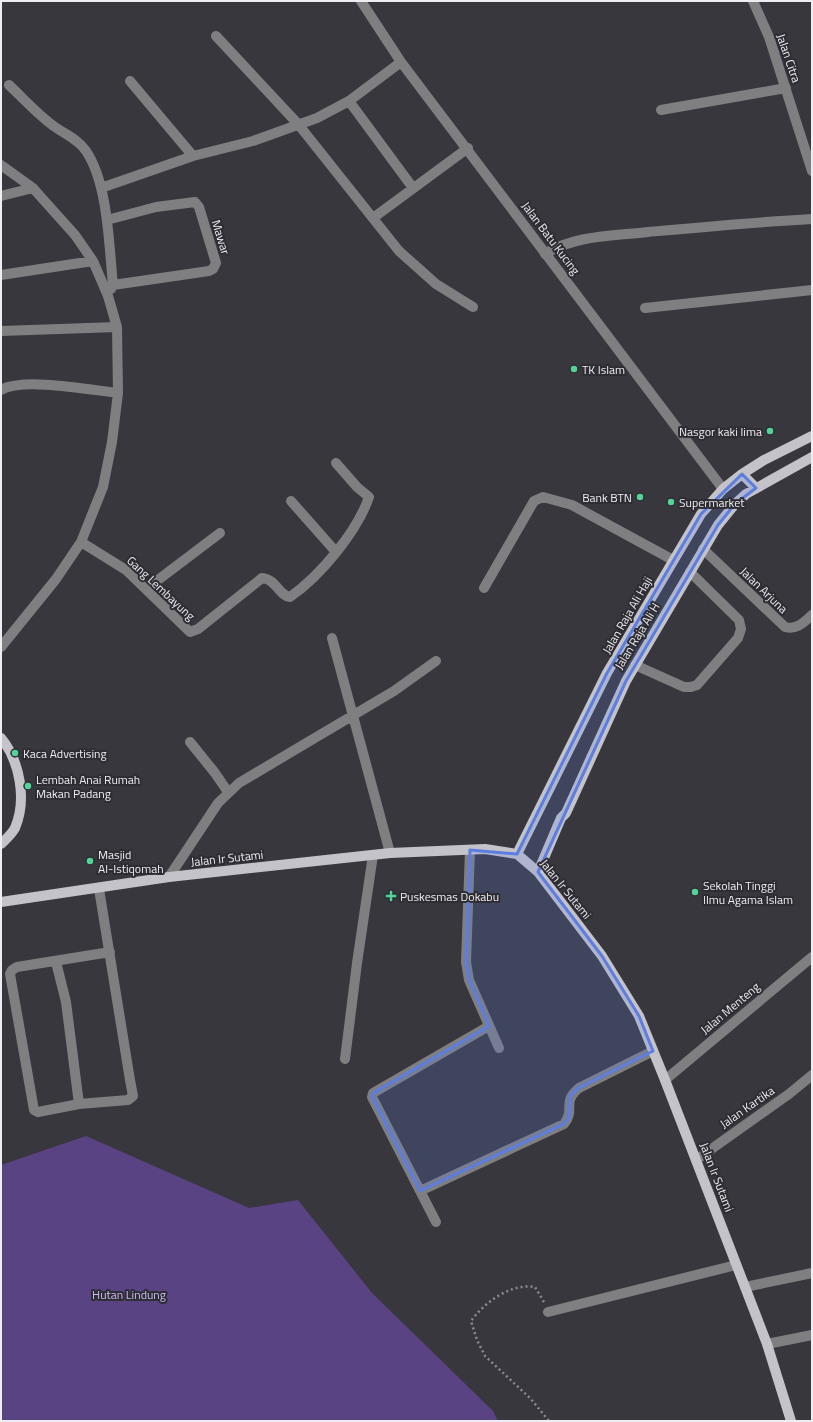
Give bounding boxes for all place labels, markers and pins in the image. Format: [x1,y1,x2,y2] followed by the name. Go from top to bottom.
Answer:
[582,360,625,379] place label: TK Islam
[569,364,579,374] marker: TK Islam
[679,422,762,441] place label: Nasgor kaki lima
[765,426,775,436] marker: Nasgor kaki lima
[582,488,632,507] place label: Bank BTN
[635,492,645,502] marker: Bank BTN
[679,493,745,512] place label: Supermarket
[666,497,676,507] marker: Supermarket
[23,744,107,763] place label: Kaca Advertising
[10,748,20,758] marker: Kaca Advertising
[36,770,140,803] place label: Lembah Anai Rumah Makan Padang
[23,781,33,791] marker: Lembah Anai Rumah Makan Padang
[98,845,164,878] place label: Masjid Al-Istiqomah
[85,856,95,866] marker: Masjid Al-Istiqomah
[703,876,793,909] place label: Sekolah Tinggi Ilmu Agama Islam
[400,887,499,906] place label: Puskesmas Dokabu
[690,887,700,897] marker: Sekolah Tinggi Ilmu Agama Islam
[385,890,397,902] marker: Puskesmas Dokabu

